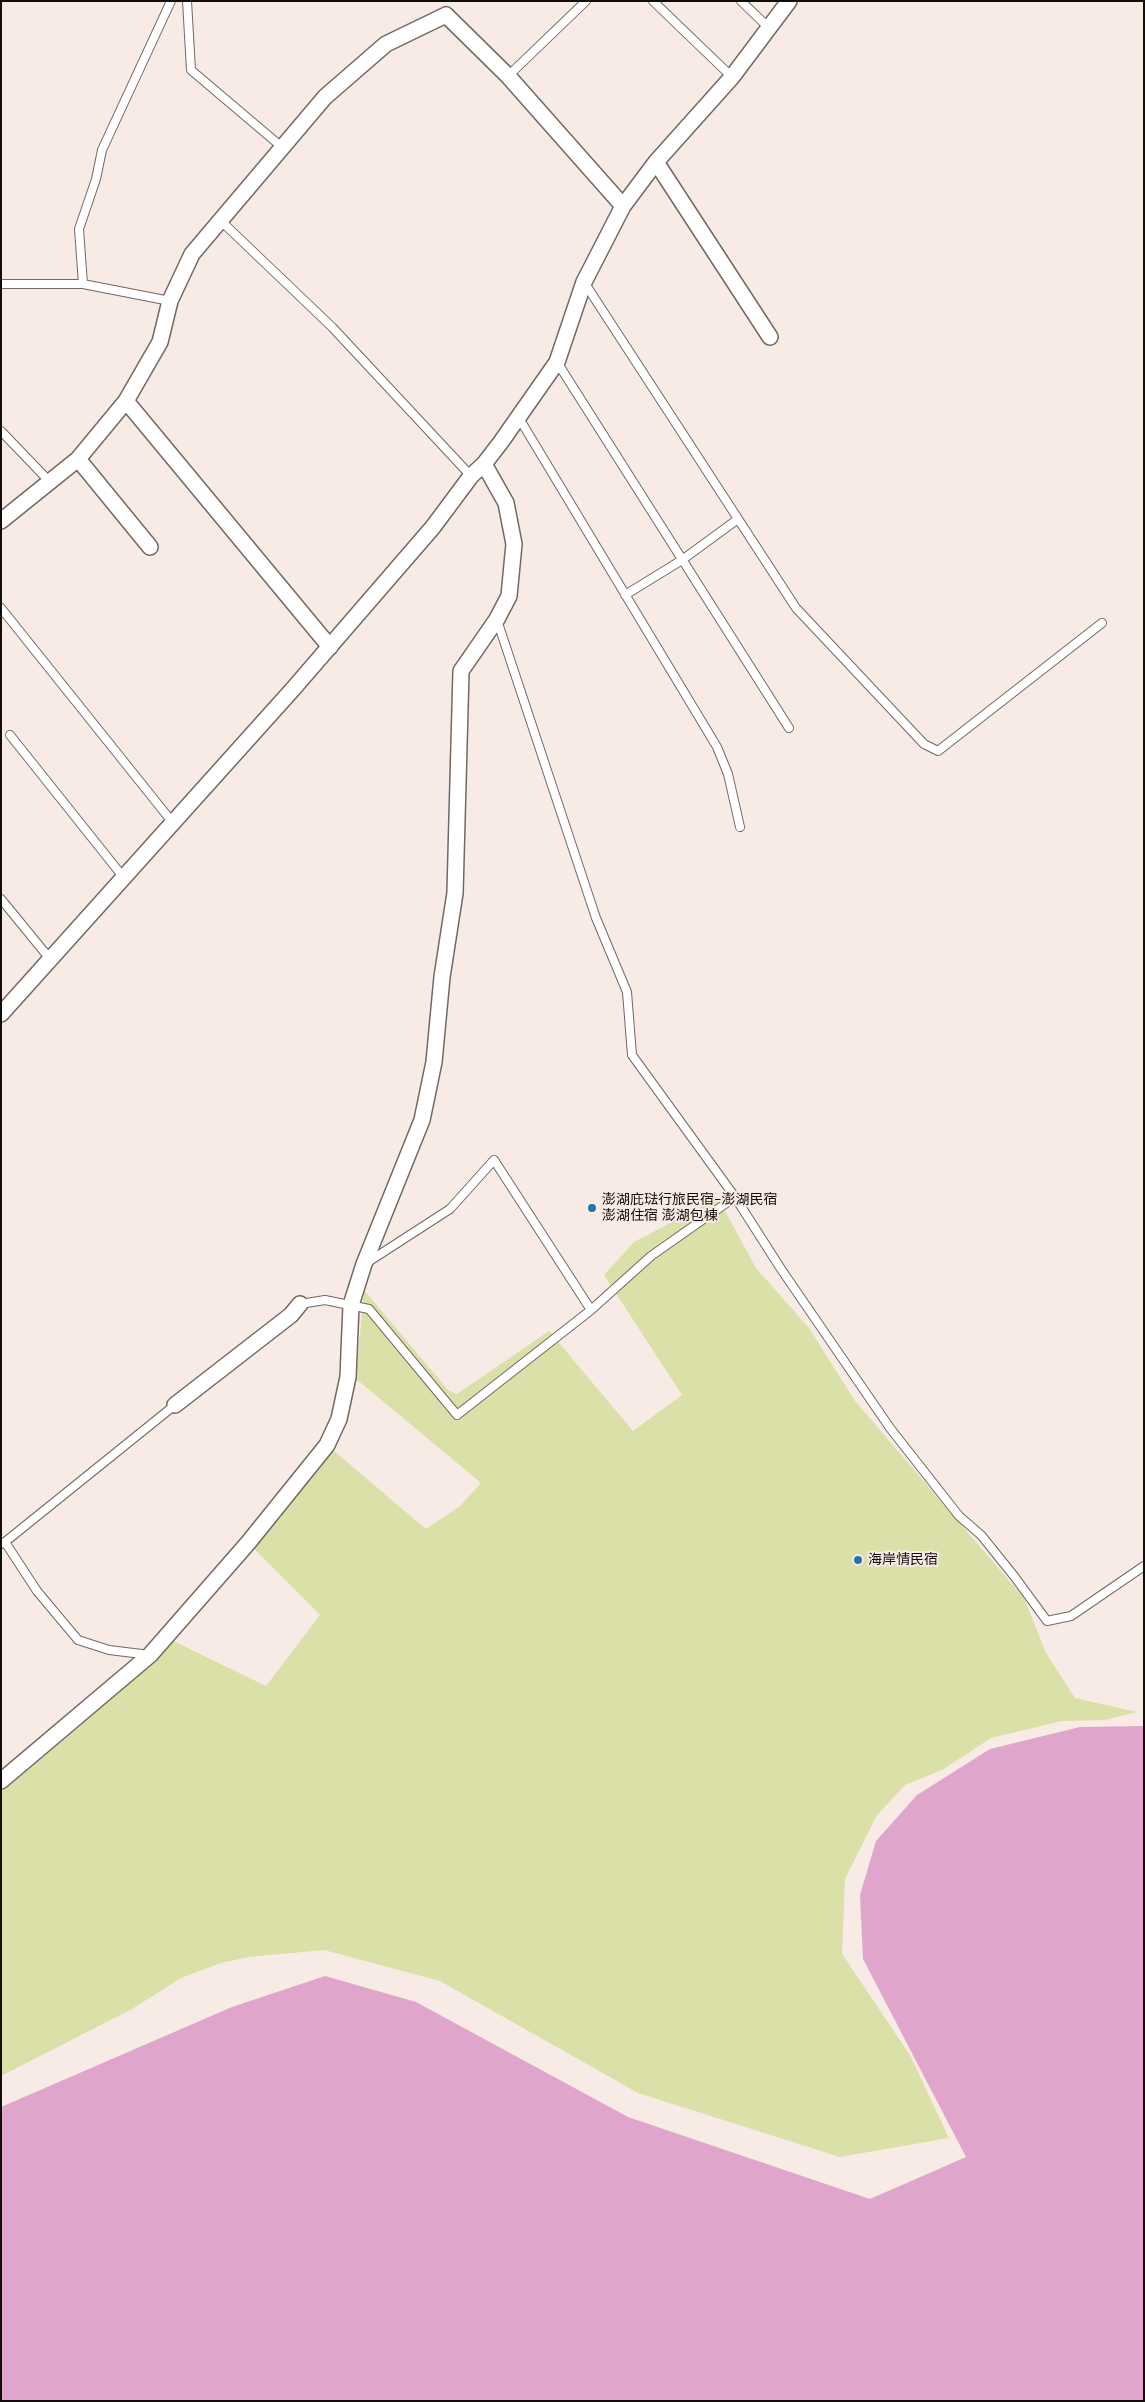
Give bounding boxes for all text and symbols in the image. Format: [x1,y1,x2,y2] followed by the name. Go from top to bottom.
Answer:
[602,1192,778,1224] place label: 澎湖庇琺行旅民宿-澎湖民宿 澎湖住宿 澎湖包棟
[586,1202,598,1214] marker: 澎湖庇琺行旅民宿-澎湖民宿 澎湖住宿 澎湖包棟
[868,1552,938,1568] place label: 海岸情民宿
[852,1554,864,1566] marker: 海岸情民宿

